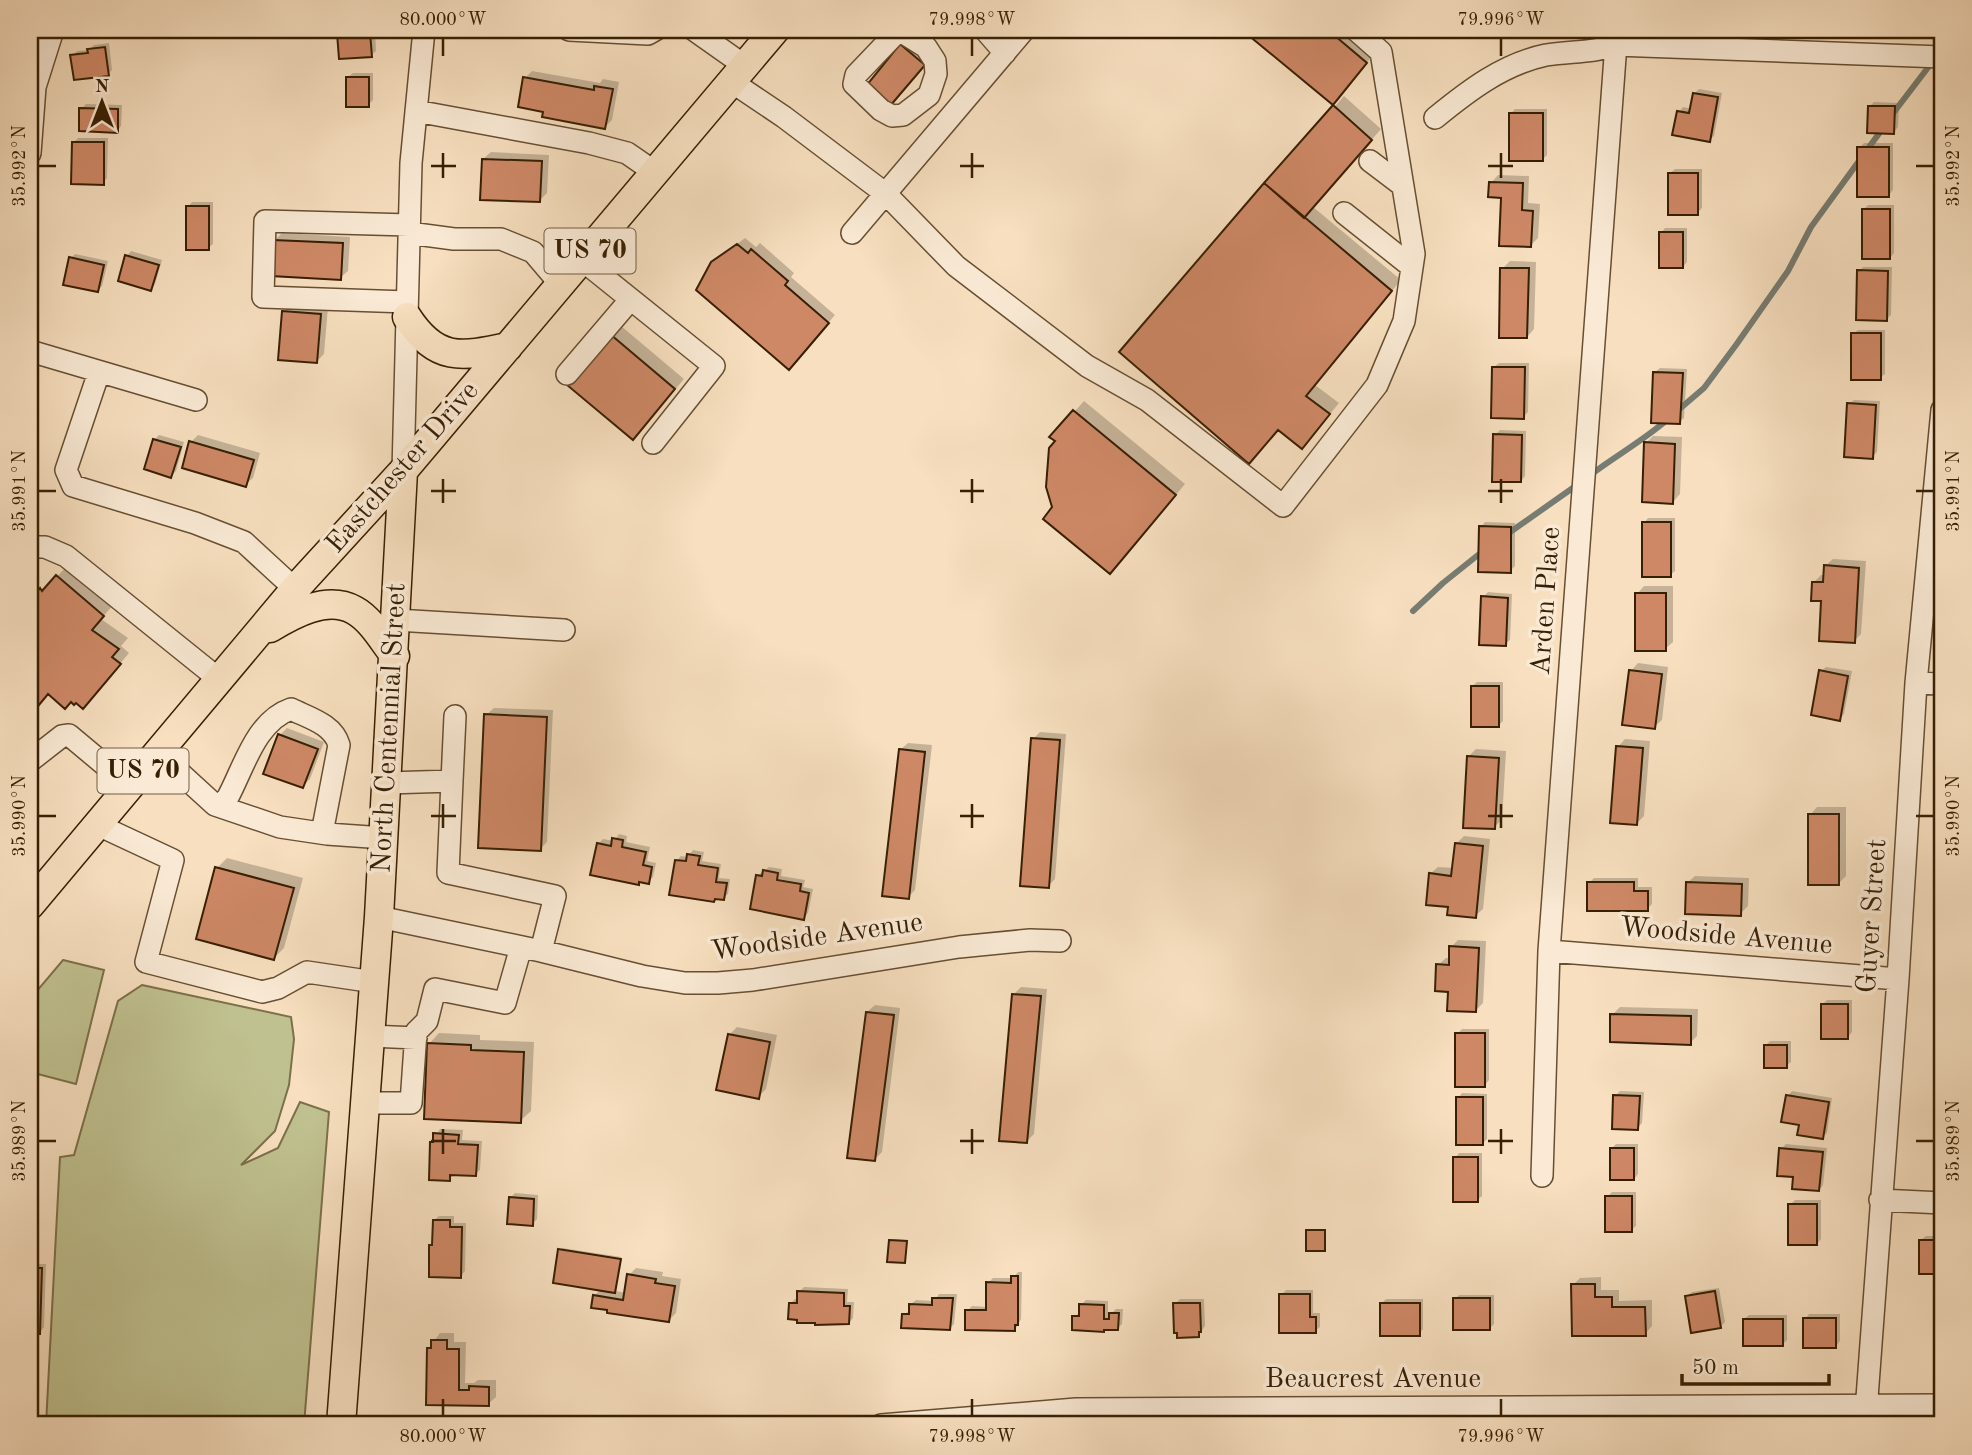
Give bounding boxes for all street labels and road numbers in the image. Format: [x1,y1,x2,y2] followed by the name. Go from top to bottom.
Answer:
[544,228,636,274] road number: US 70
[321,377,485,559] street label: Eastchester Drive
[1528,526,1566,676] street label: Arden Place
[368,582,412,874] street label: North Centennial Street
[97,748,188,793] road number: US 70
[1854,838,1892,994] street label: Guyer Street
[709,909,925,967] street label: Woodside Avenue
[1618,914,1834,960] street label: Woodside Avenue
[1265,1366,1481,1394] street label: Beaucrest Avenue

